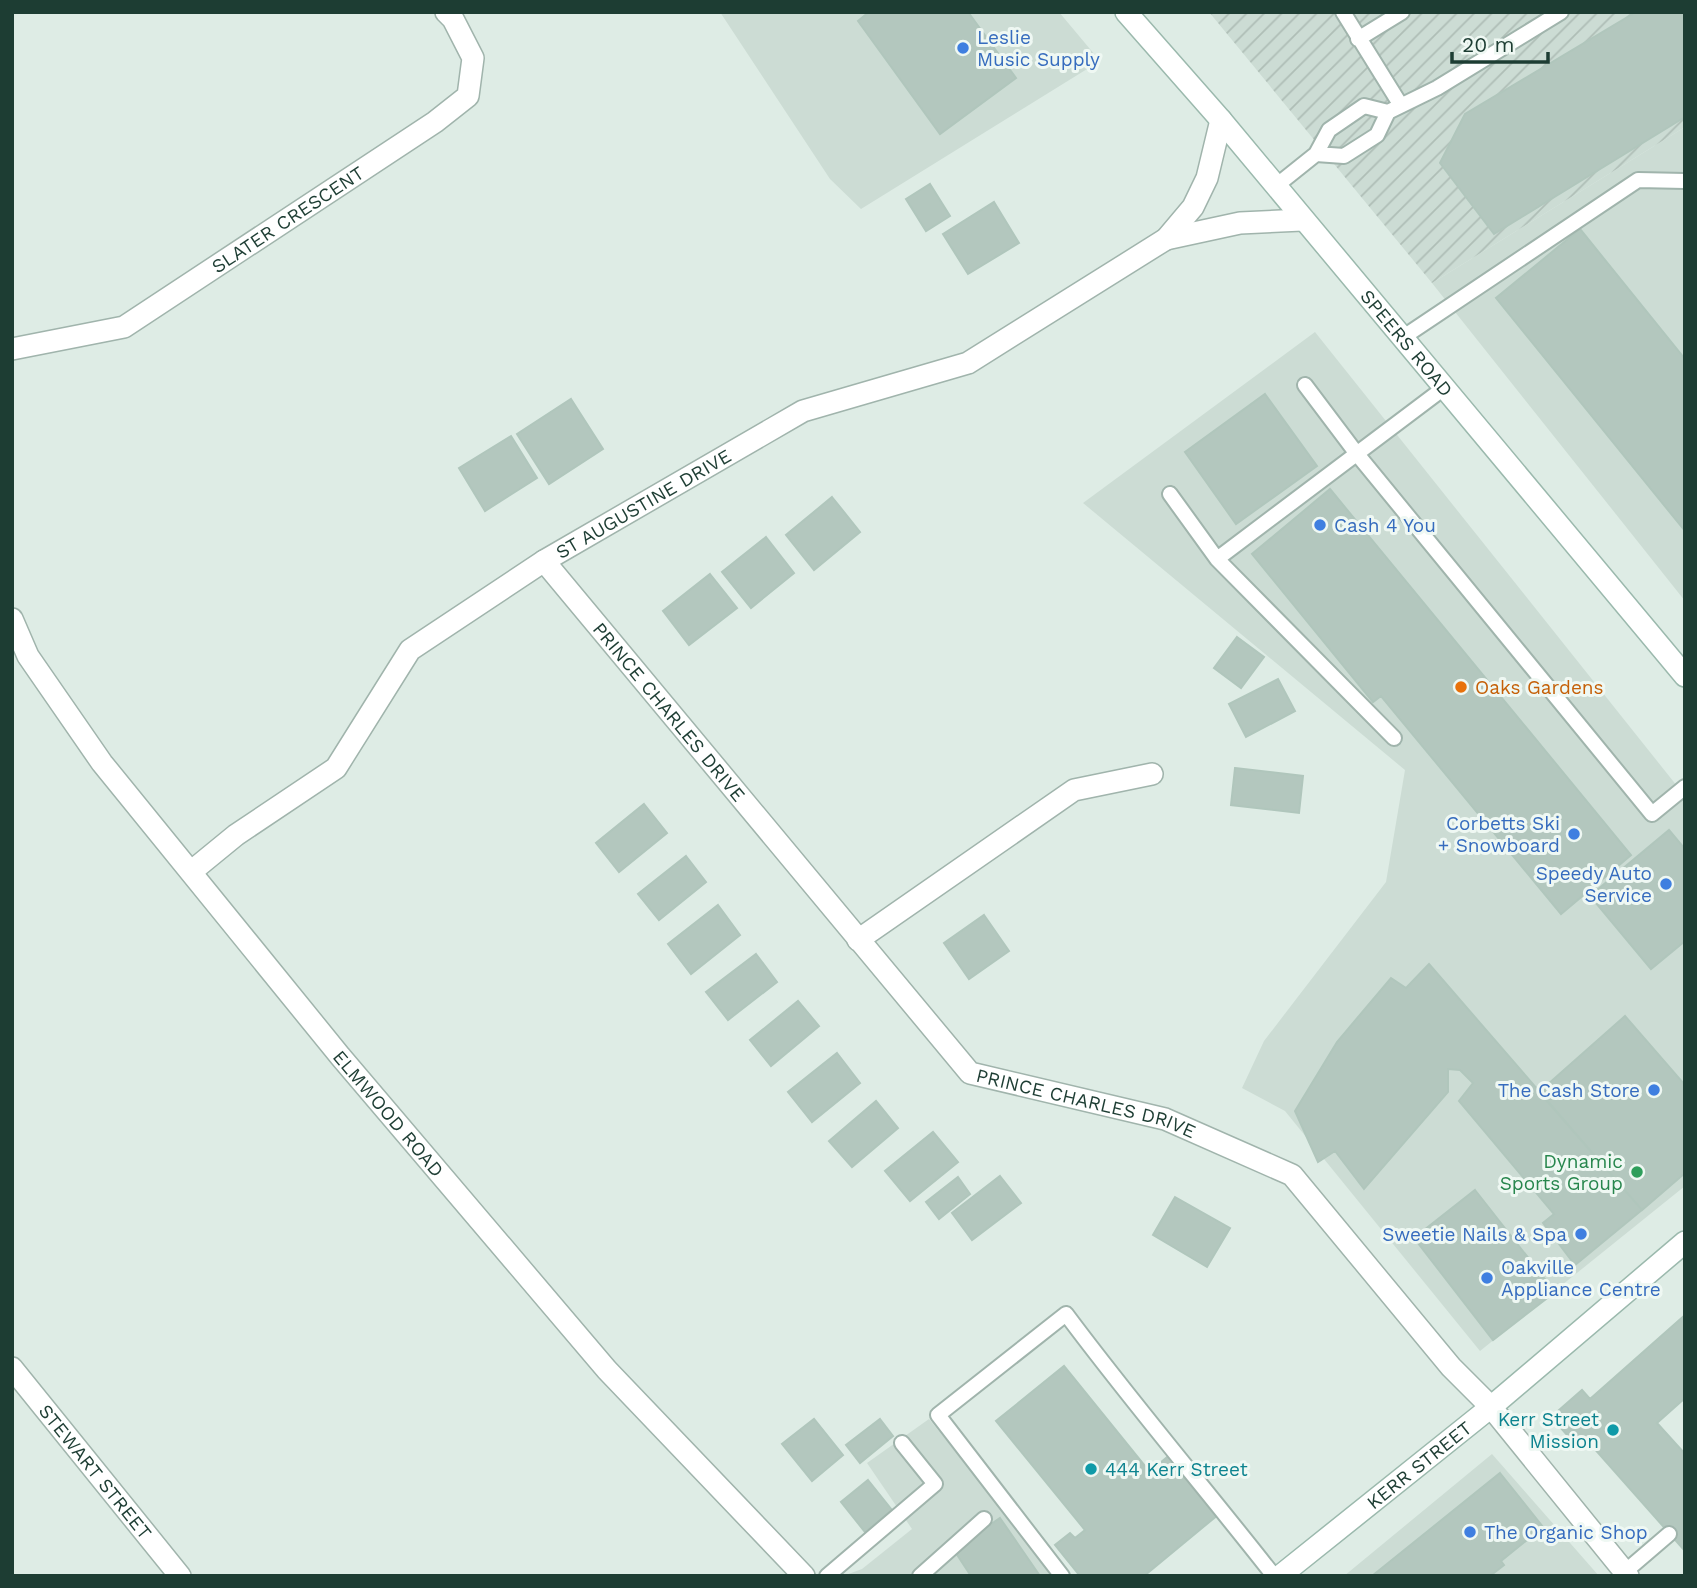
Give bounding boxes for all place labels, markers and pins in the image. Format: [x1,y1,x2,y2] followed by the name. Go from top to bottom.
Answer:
[977,26,1100,71] place label: Leslie Music Supply
[955,40,971,56] marker: Leslie Music Supply
[1334,514,1436,537] place label: Cash 4 You
[1312,517,1328,533] marker: Cash 4 You
[1475,676,1604,699] place label: Oaks Gardens
[1453,679,1469,695] marker: Oaks Gardens
[1438,812,1560,857] place label: Corbetts Ski + Snowboard
[1566,826,1582,842] marker: Corbetts Ski + Snowboard
[1536,862,1652,907] place label: Speedy Auto Service
[1658,876,1674,892] marker: Speedy Auto Service
[1498,1079,1640,1102] place label: The Cash Store
[1646,1082,1662,1098] marker: The Cash Store
[1500,1150,1623,1195] place label: Dynamic Sports Group
[1629,1164,1645,1180] marker: Dynamic Sports Group
[1382,1223,1567,1246] place label: Sweetie Nails & Spa
[1573,1226,1589,1242] marker: Sweetie Nails & Spa
[1501,1256,1661,1301] place label: Oakville Appliance Centre
[1479,1270,1495,1286] marker: Oakville Appliance Centre
[1498,1408,1599,1453] place label: Kerr Street Mission
[1605,1422,1621,1438] marker: Kerr Street Mission
[1105,1458,1248,1481] place label: 444 Kerr Street
[1083,1461,1099,1477] marker: 444 Kerr Street
[1484,1521,1648,1544] place label: The Organic Shop
[1462,1524,1478,1540] marker: The Organic Shop

